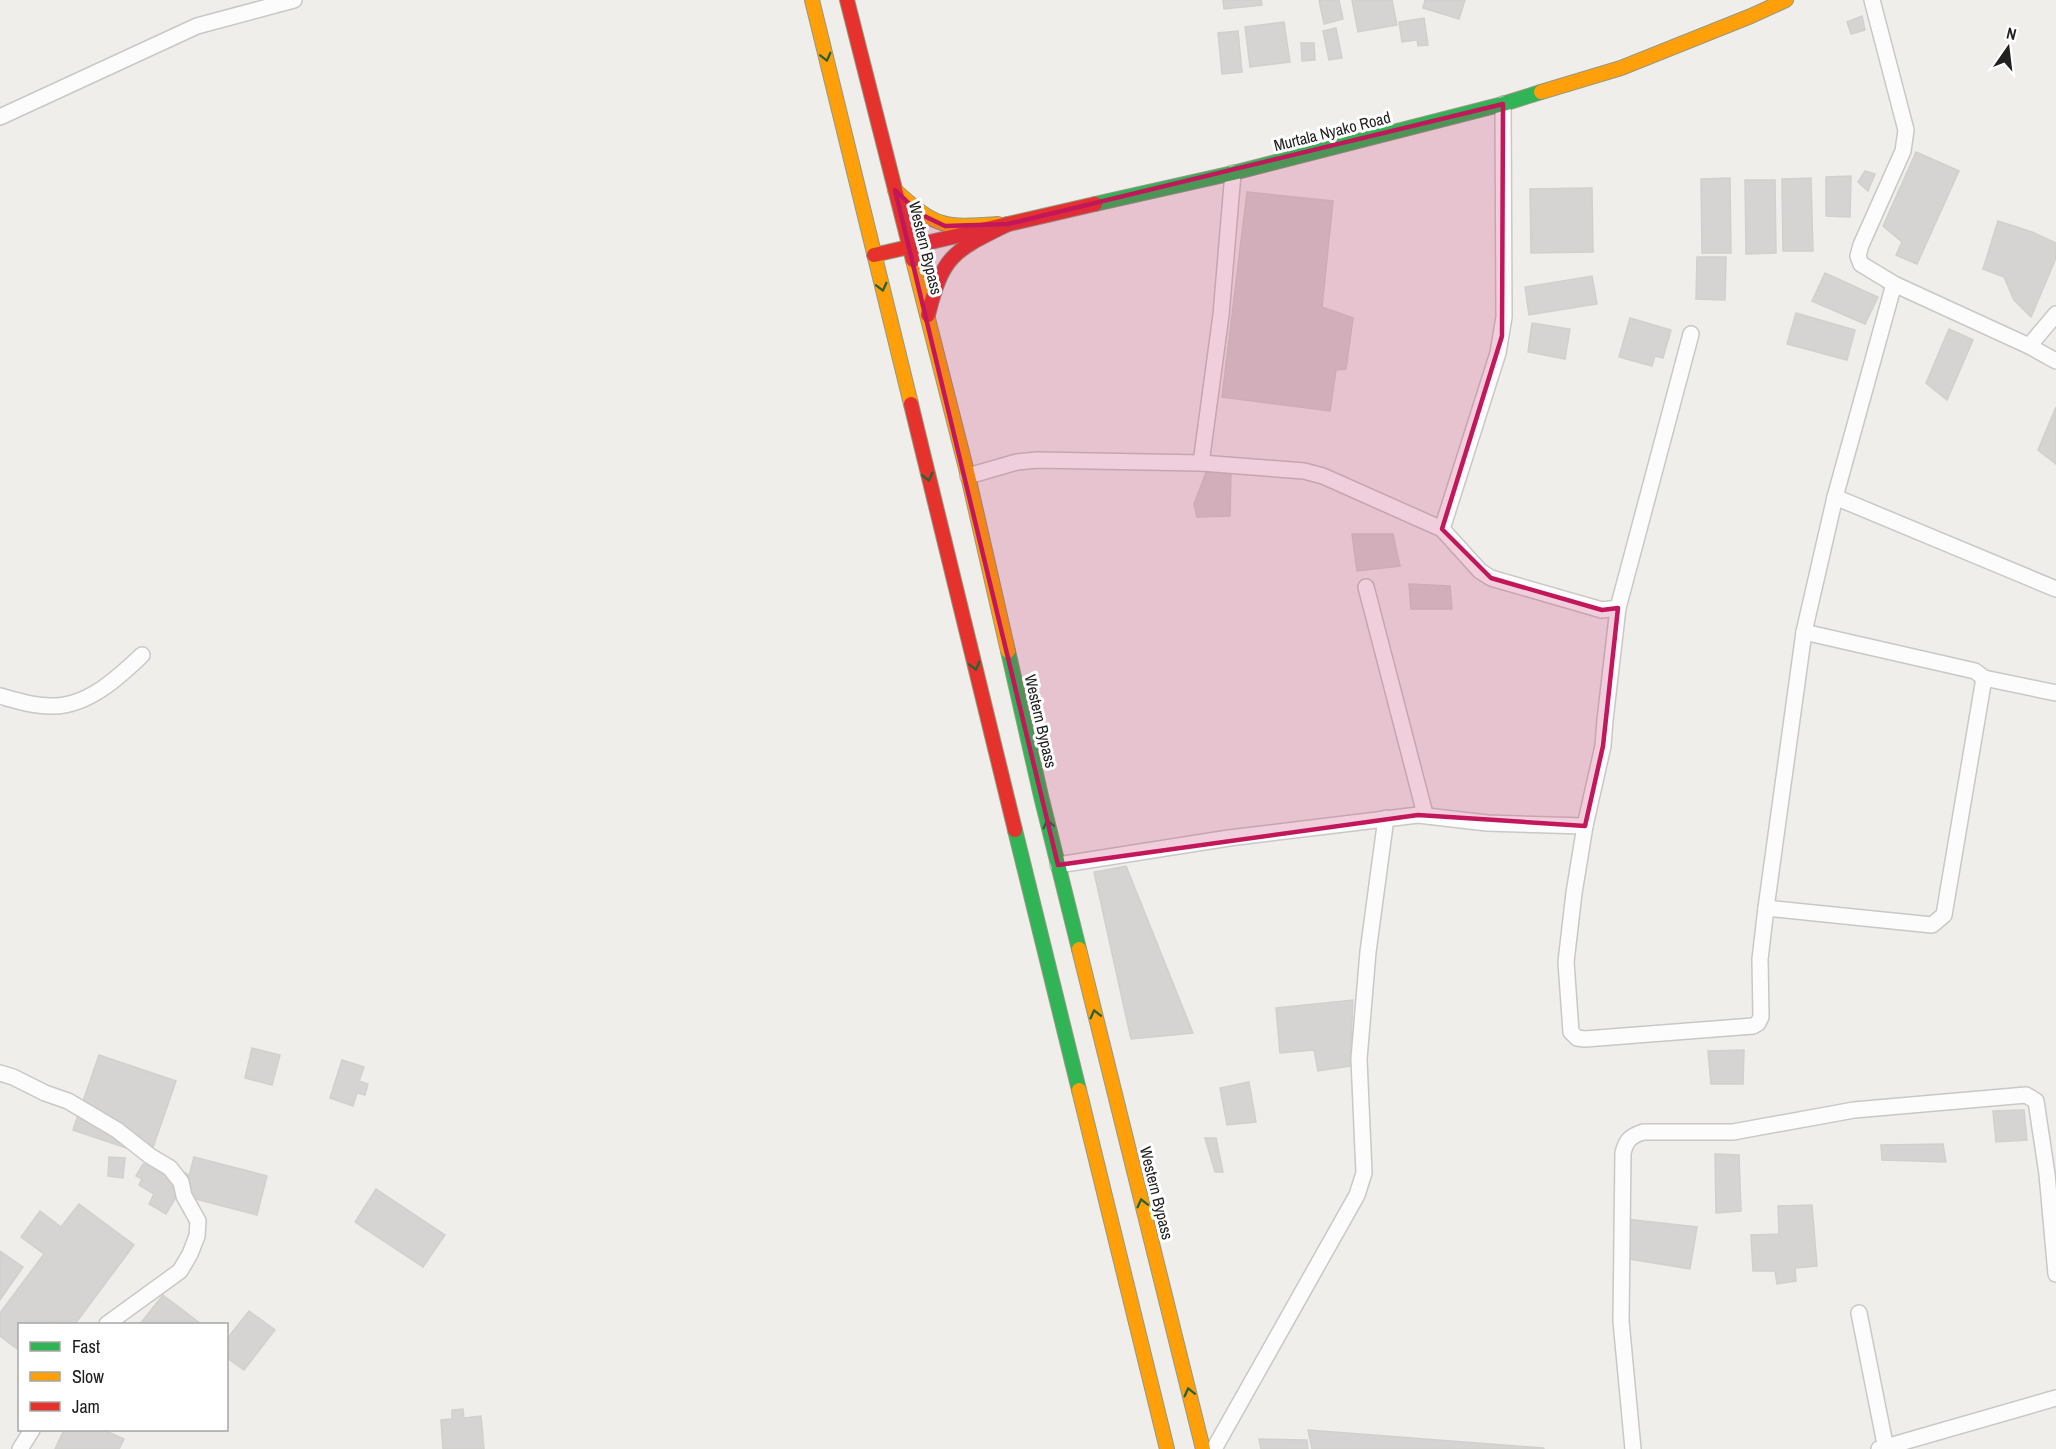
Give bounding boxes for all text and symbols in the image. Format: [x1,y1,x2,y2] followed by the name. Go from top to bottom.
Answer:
[1978,18,2038,78] north arrow
[2004,22,2019,45] text: N
[819,52,832,62] one-way arrow
[1271,106,1393,156] street label: Murtala Nyako Road
[904,199,948,297] street label: Western Bypass
[875,282,888,292] one-way arrow
[921,471,934,481] one-way arrow
[967,661,980,671] one-way arrow
[1020,672,1062,770] street label: Western Bypass
[1042,820,1055,830] one-way arrow
[1090,1009,1103,1019] one-way arrow
[1135,1144,1179,1242] street label: Western Bypass
[1137,1198,1150,1208] one-way arrow
[18,1323,228,1431] legend
[72,1334,100,1359] text: Fast
[72,1364,104,1389] text: Slow
[1183,1387,1196,1397] one-way arrow
[72,1394,100,1419] text: Jam

